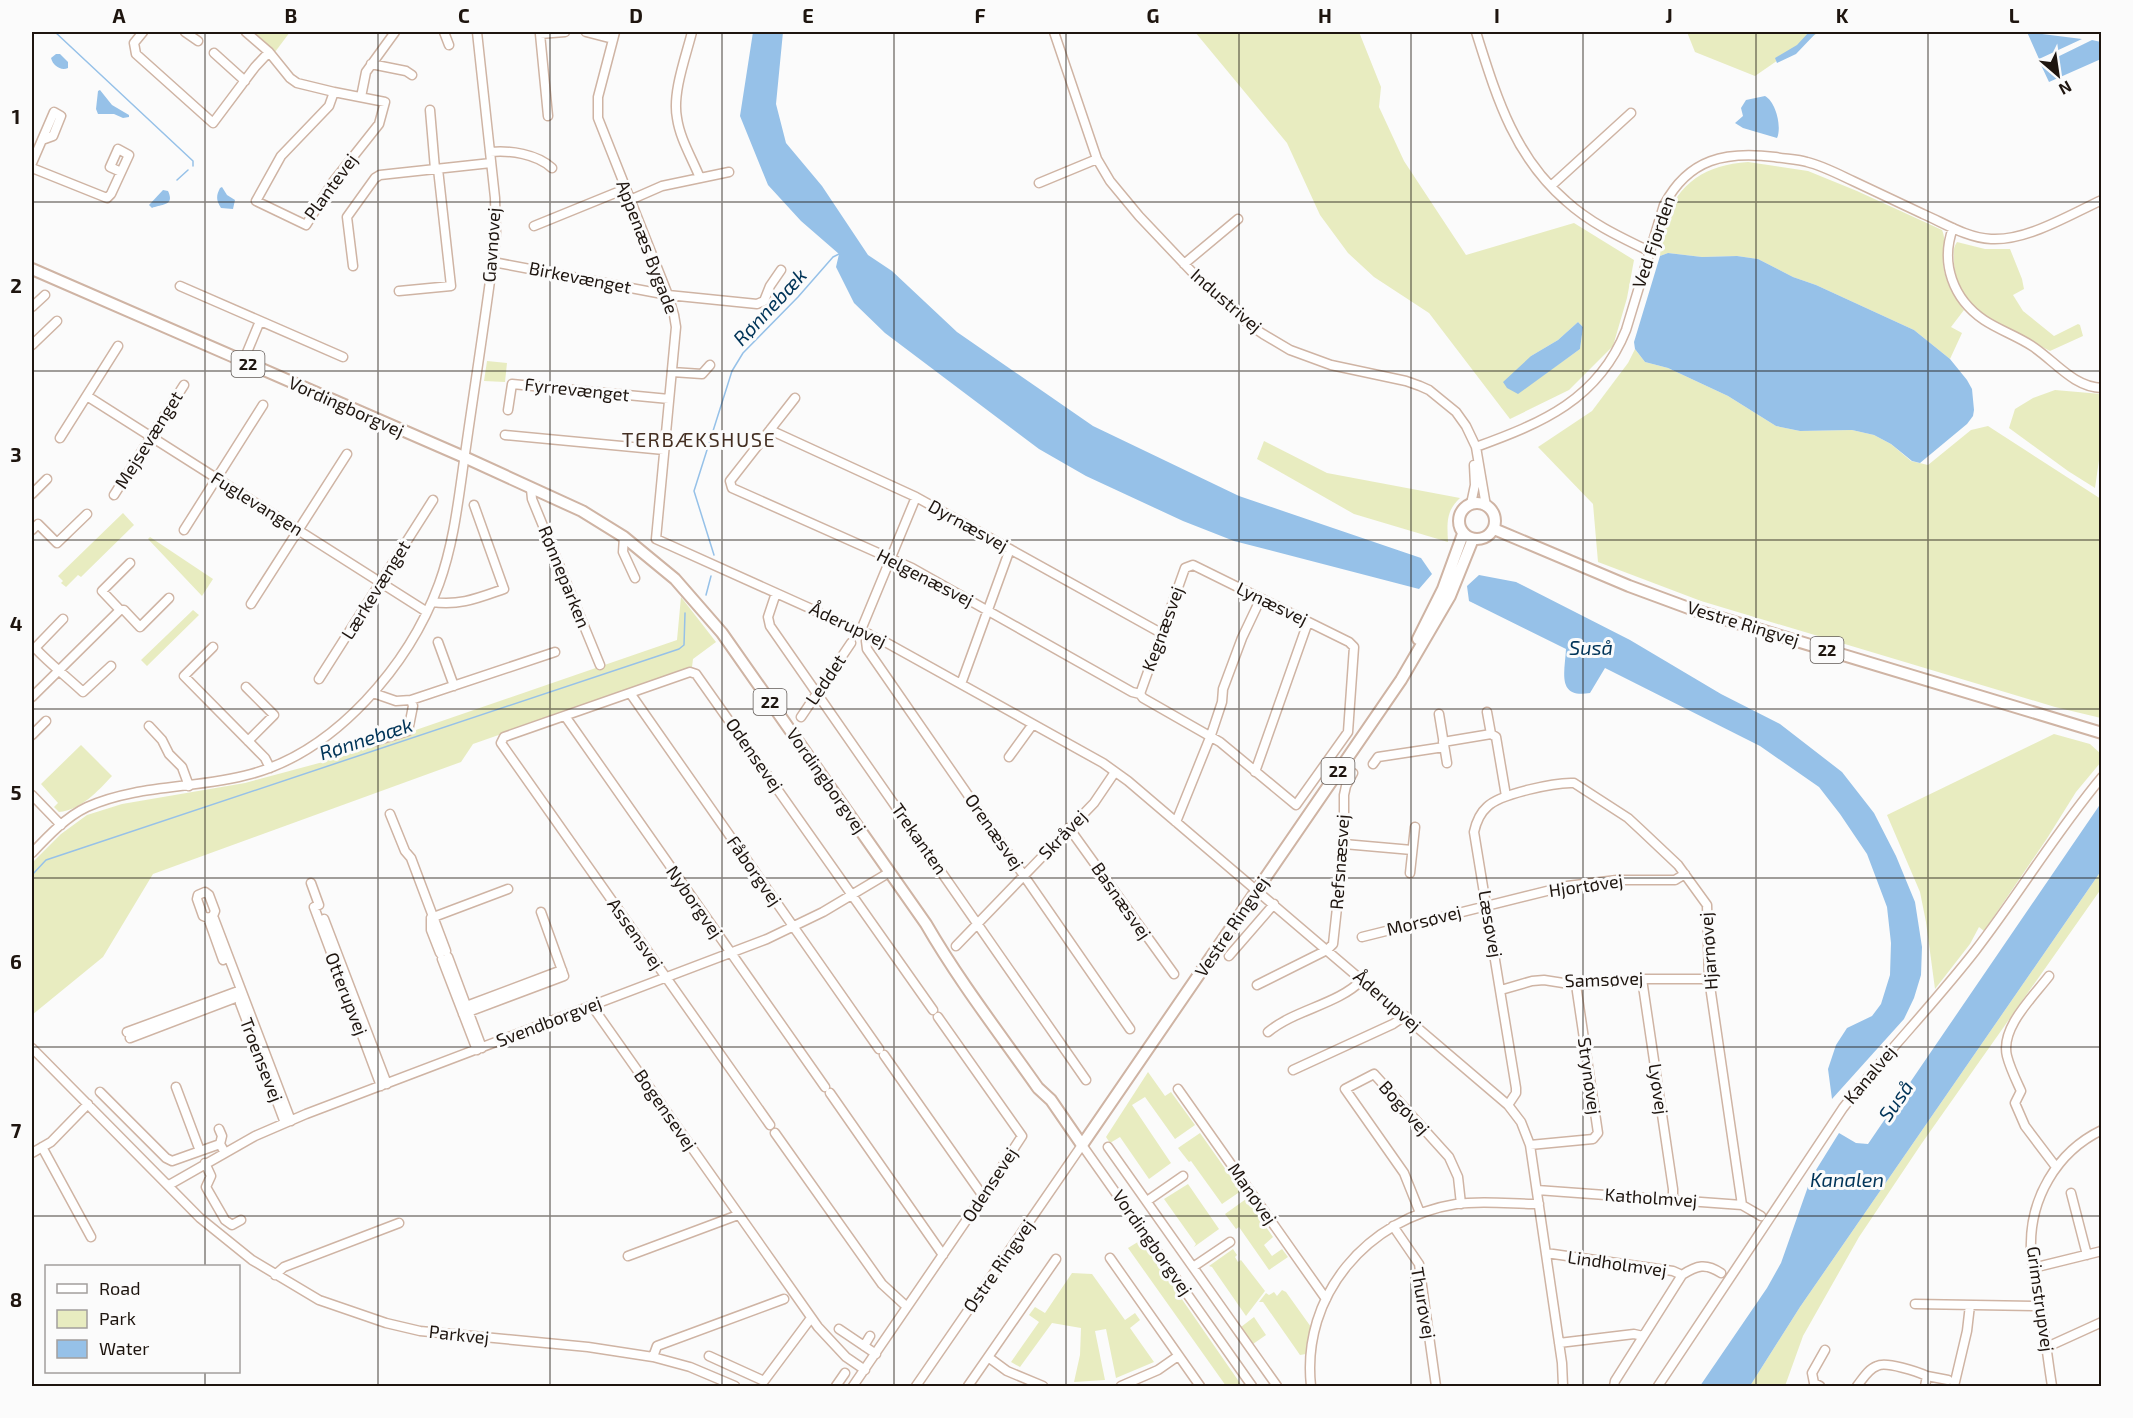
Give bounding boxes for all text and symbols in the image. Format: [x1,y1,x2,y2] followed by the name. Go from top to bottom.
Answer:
[112,3,126,27] text: A
[285,3,297,27] text: B
[458,3,470,27] text: C
[629,3,643,27] text: D
[802,3,814,27] text: E
[974,3,986,27] text: F
[1147,3,1159,27] text: G
[1318,3,1332,27] text: H
[1494,3,1500,27] text: I
[1665,3,1673,27] text: J
[1836,3,1849,27] text: K
[2009,3,2020,27] text: L
[2028,45,2088,105] north arrow
[2056,77,2075,100] text: N
[12,104,20,128] text: 1
[299,149,362,224] street label: Plantevej
[612,177,684,317] street label: Appenæs Bygade
[1627,193,1679,291] street label: Ved Fjorden
[477,207,505,283] street label: Gavnøvej
[527,256,633,298] street label: Birkevænget
[727,263,811,350] water label: Rønnebæk
[1187,263,1267,337] street label: Industrivej
[10,273,22,297] text: 2
[232,351,264,377] road number: 22
[285,371,408,441] street label: Vordingborgvej
[524,373,631,405] street label: Fyrrevænget
[109,387,187,492] street label: Mejsevænget
[622,427,776,451] district label: TERBÆKSHUSE
[10,442,22,466] text: 3
[207,466,308,540] street label: Fuglevangen
[925,494,1012,556] street label: Dyrnæsvej
[534,522,595,631] street label: Rønneparken
[336,536,414,643] street label: Lærkevænget
[873,543,977,611] street label: Helgenæsvej
[1233,576,1312,630] street label: Lynæsvej
[1137,583,1188,674] street label: Kegnæsvej
[1684,596,1802,651] street label: Vestre Ringvej
[806,597,891,652] street label: Åderupvej
[10,611,23,635] text: 4
[1569,635,1613,659] water label: Suså
[1810,637,1844,663] road number: 22
[800,650,850,709] street label: Leddet
[754,689,786,715] road number: 22
[316,712,415,764] water label: Rønnebæk
[721,713,788,795] street label: Odensevej
[782,723,871,838] street label: Vordingborgvej
[1322,758,1354,784] road number: 22
[10,780,22,804] text: 5
[961,789,1029,874] street label: Orenæsvej
[887,799,952,878] street label: Trekanten
[1034,805,1091,864] street label: Skråvej
[1325,814,1353,910] street label: Refsnæsvej
[723,831,787,910] street label: Fåborgvej
[1087,858,1156,943] street label: Basnæsvej
[662,861,728,942] street label: Nyborgvej
[1547,869,1624,901] street label: Hjortøvej
[1190,872,1273,981] street label: Vestre Ringvej
[1474,888,1508,959] street label: Læsøvej
[603,893,668,973] street label: Assensvej
[1384,900,1463,940] street label: Morsøvej
[1694,911,1722,991] street label: Hjarnøvej
[10,949,22,973] text: 6
[321,949,373,1038] street label: Otterupvej
[1349,965,1426,1036] street label: Åderupvej
[1564,967,1644,991] street label: Samsøvej
[493,991,604,1051] street label: Svendborgvej
[236,1014,288,1105] street label: Troensevej
[1574,1036,1606,1116] street label: Strynøvej
[1838,1041,1900,1108] street label: Kanalvej
[1645,1062,1673,1116] street label: Lyøvej
[630,1065,702,1154] street label: Bogensevej
[1873,1075,1918,1125] water label: Suså
[1375,1076,1435,1139] street label: Bogøvej
[11,1118,22,1142] text: 7
[957,1143,1021,1226] street label: Odensevej
[1224,1158,1282,1228] street label: Manøvej
[1810,1167,1884,1191] water label: Kanalen
[1604,1183,1698,1211] street label: Katholmvej
[1108,1185,1197,1300] street label: Vordingborgvej
[958,1215,1038,1316] street label: Østre Ringvej
[1566,1245,1668,1281] street label: Lindholmvej
[2023,1245,2059,1353] street label: Grimstrupvej
[45,1265,240,1373] legend
[1407,1265,1441,1340] street label: Thurøvej
[99,1277,140,1299] text: Road
[10,1287,22,1311] text: 8
[99,1307,136,1329] text: Park
[428,1320,490,1348] street label: Parkvej
[99,1337,149,1359] text: Water

